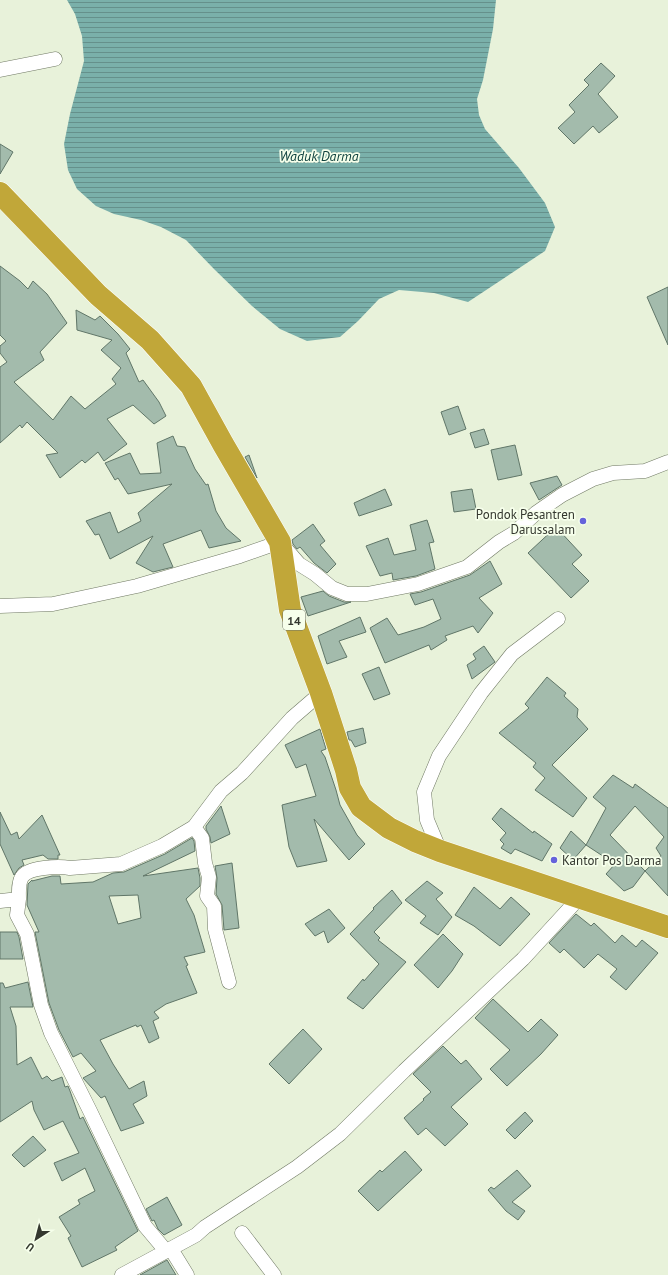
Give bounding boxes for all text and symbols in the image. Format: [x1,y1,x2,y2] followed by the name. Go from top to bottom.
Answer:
[279,147,359,165] water label: Waduk Darma
[476,506,575,538] place label: Pondok Pesantren Darussalam
[578,516,588,526] marker: Pondok Pesantren Darussalam
[283,610,305,630] road number: 14
[562,852,661,869] place label: Kantor Pos Darma
[549,855,559,865] marker: Kantor Pos Darma
[16,1219,56,1259] north arrow
[23,1239,37,1255] text: U

